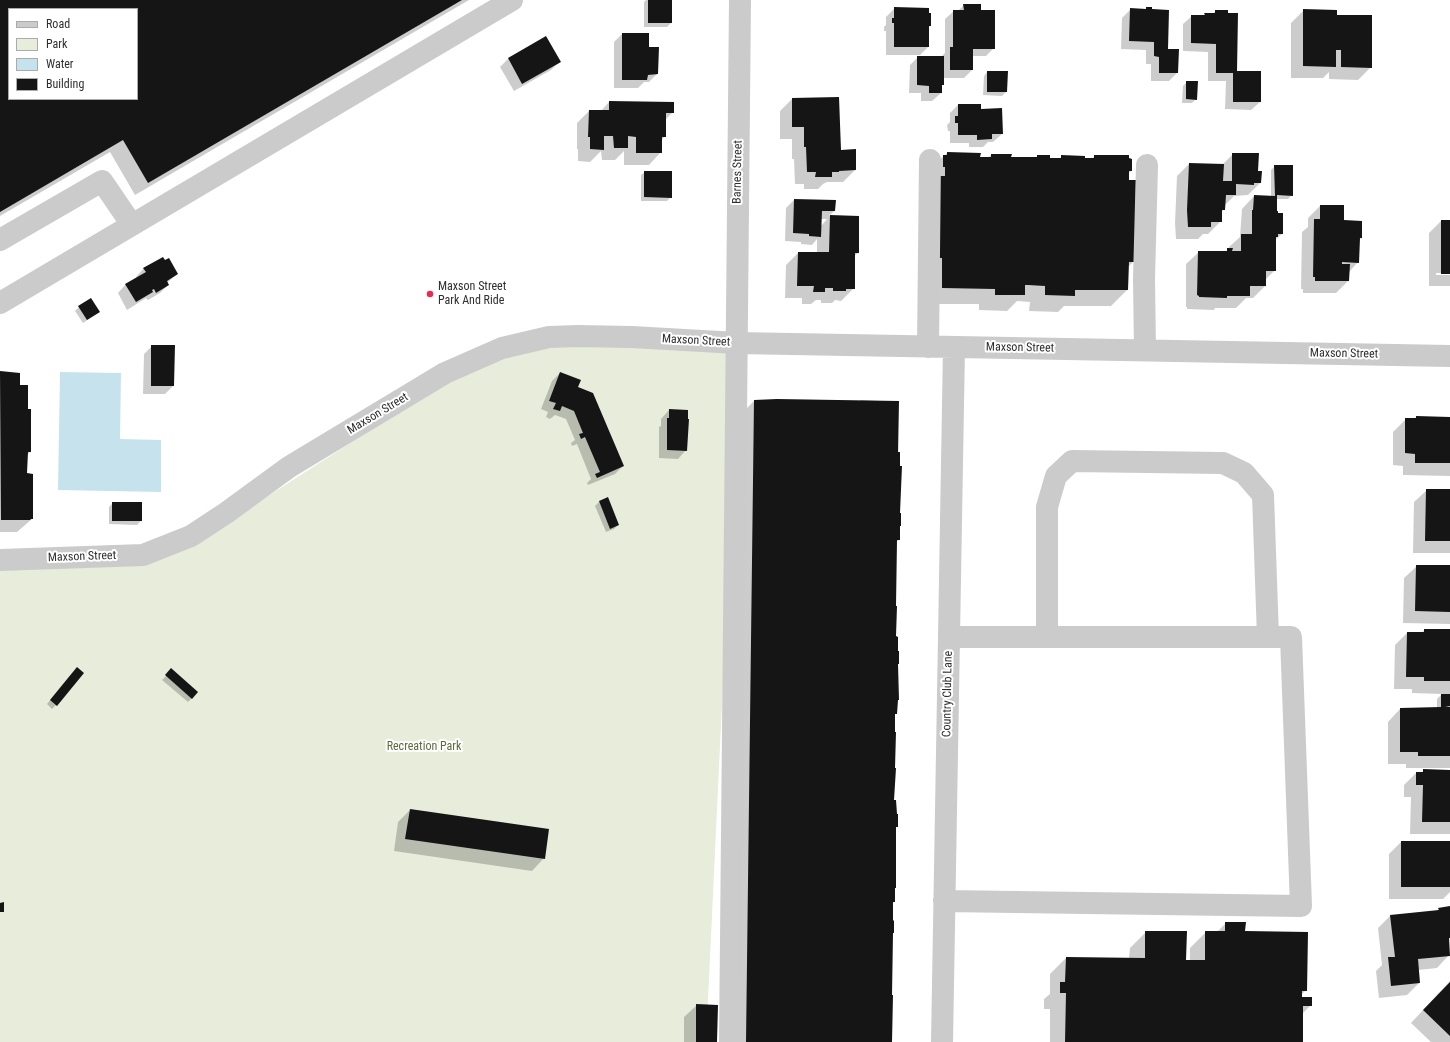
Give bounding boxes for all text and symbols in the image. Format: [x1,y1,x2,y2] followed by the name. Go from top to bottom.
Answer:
[8,8,138,100] legend
[46,17,70,31] text: Road
[46,37,67,51] text: Park
[46,57,74,71] text: Water
[46,77,84,91] text: Building
[730,140,746,204] street label: Barnes Street
[438,280,506,308] place label: Maxson Street Park And Ride
[425,289,435,299] marker: Maxson Street Park And Ride
[662,332,730,350] street label: Maxson Street
[986,340,1054,356] street label: Maxson Street
[1310,346,1378,362] street label: Maxson Street
[345,390,411,438] street label: Maxson Street
[48,549,116,565] street label: Maxson Street
[940,651,956,737] street label: Country Club Lane
[387,740,461,754] park label: Recreation Park

